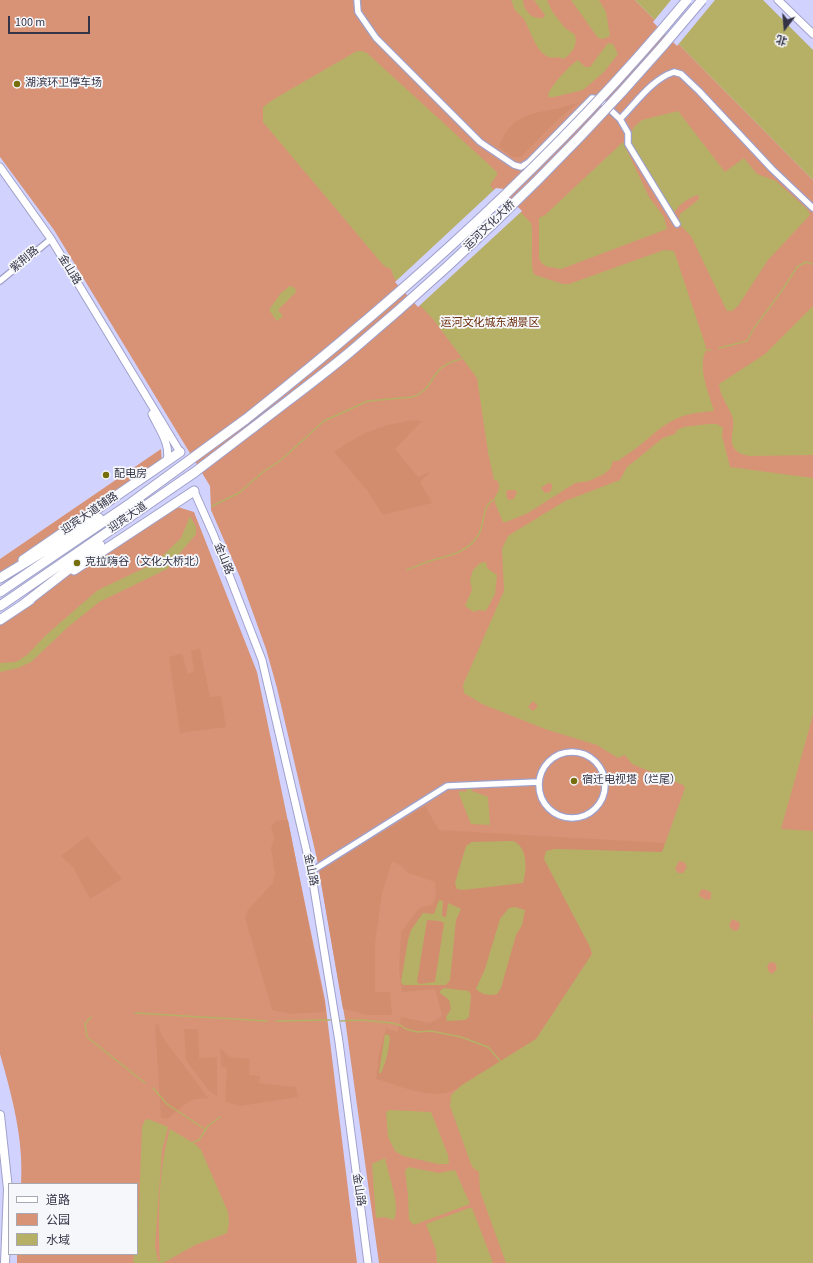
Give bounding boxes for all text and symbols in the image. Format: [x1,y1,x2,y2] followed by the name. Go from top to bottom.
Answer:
[10,8,92,34] scale bar
[765,8,805,48] north arrow
[15,14,45,31] text: 100 m
[774,31,789,49] text: 北
[25,77,102,91] place label: 湖滨环卫停车场
[12,79,22,89] marker: 湖滨环卫停车场
[462,198,518,254] street label: 运河文化大桥
[8,244,42,276] street label: 紫荆路
[55,253,83,287] street label: 金山路
[441,317,539,331] park label: 运河文化城东湖景区
[114,468,147,482] place label: 配电房
[101,470,111,480] marker: 配电房
[59,490,121,538] street label: 迎宾大道辅路
[106,500,150,536] street label: 迎宾大道
[211,541,235,577] street label: 金山路
[85,556,206,570] place label: 克拉嗨谷（文化大桥北）
[72,558,82,568] marker: 克拉嗨谷（文化大桥北）
[582,774,681,788] place label: 宿迁电视塔（烂尾）
[569,776,579,786] marker: 宿迁电视塔（烂尾）
[300,853,320,887] street label: 金山路
[349,1173,367,1207] street label: 金山路
[8,1183,138,1255] legend
[46,1192,70,1209] text: 道路
[46,1212,70,1229] text: 公园
[46,1232,70,1249] text: 水域

